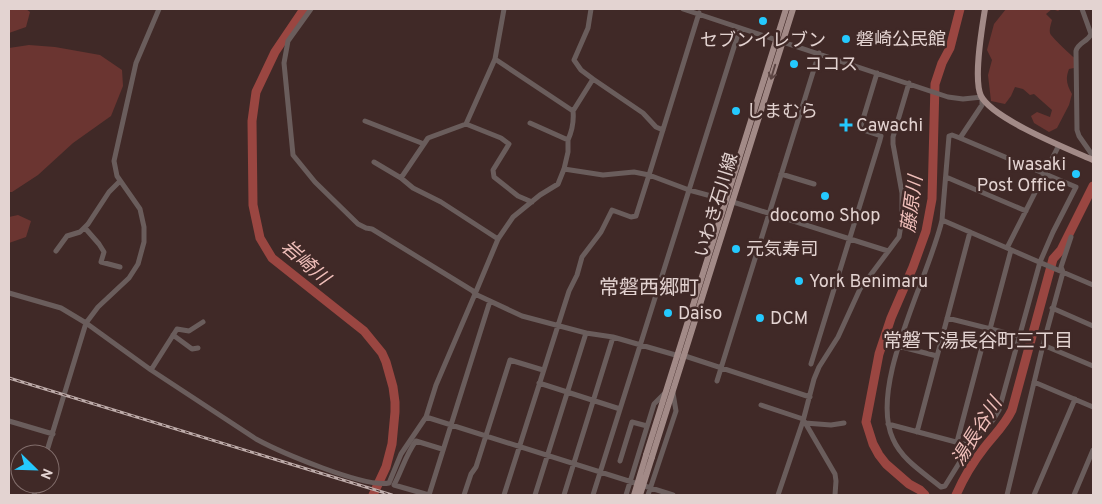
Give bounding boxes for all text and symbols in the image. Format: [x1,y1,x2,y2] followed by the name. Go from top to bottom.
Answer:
[757,15,769,27] marker: セブンイレブン
[856,29,946,52] place label: 磐崎公民館
[700,30,826,53] place label: セブンイレブン
[840,33,852,45] marker: 磐崎公民館
[804,54,858,77] place label: ココス
[788,58,800,70] marker: ココス
[768,64,778,80] one-way arrow
[746,101,818,124] place label: しまむら
[730,105,742,117] marker: しまむら
[856,115,923,138] place label: Cawachi
[840,119,852,131] marker: Cawachi
[691,150,744,260] street label: いわき石川線
[977,154,1066,198] place label: Iwasaki Post Office
[1070,168,1082,180] marker: Iwasaki Post Office
[897,172,929,234] water label: 藤原川
[819,190,831,202] marker: docomo Shop
[770,205,880,228] place label: docomo Shop
[275,236,336,293] water label: 岩崎川
[746,239,818,262] place label: 元気寿司
[730,243,742,255] marker: 元気寿司
[809,271,928,294] place label: York Benimaru
[793,275,805,287] marker: York Benimaru
[599,276,699,302] district label: 常磐西郷町
[678,303,722,326] place label: Daiso
[662,307,674,319] marker: Daiso
[770,308,808,331] place label: DCM
[754,312,766,324] marker: DCM
[883,330,1073,354] district label: 常磐下湯長谷町三丁目
[947,392,1009,471] water label: 湯長谷川
[10,444,60,494] north arrow
[36,466,55,481] text: N

